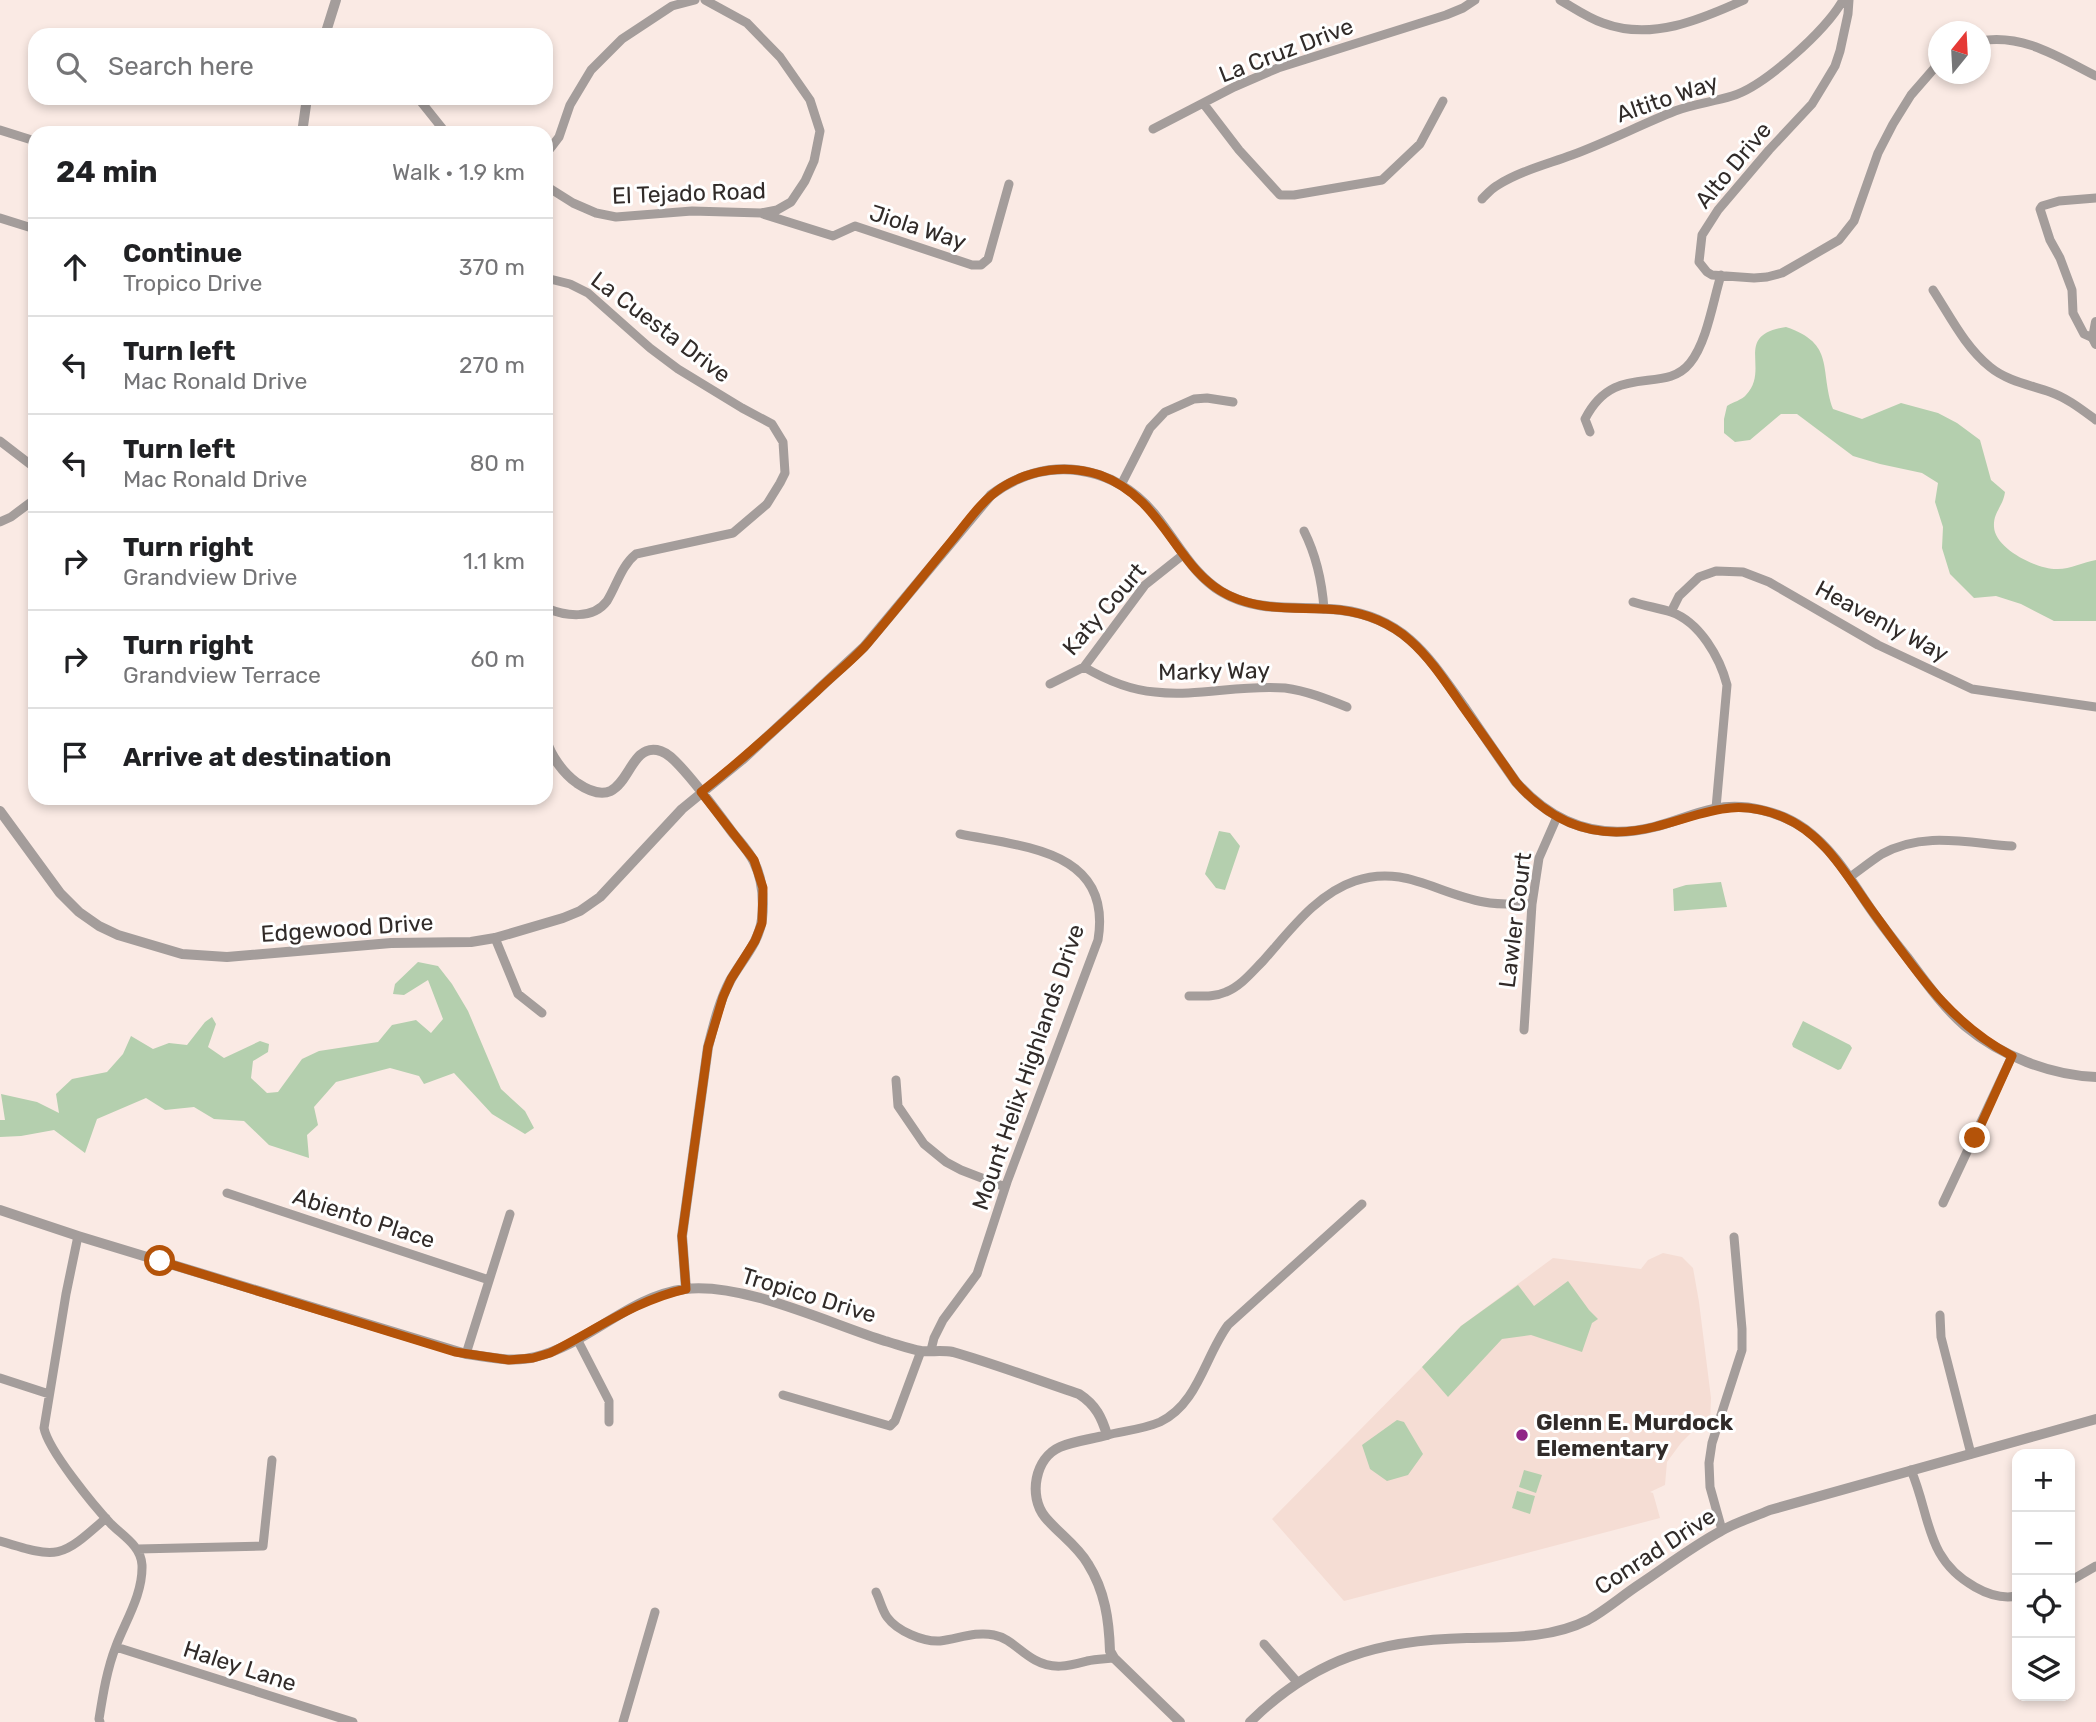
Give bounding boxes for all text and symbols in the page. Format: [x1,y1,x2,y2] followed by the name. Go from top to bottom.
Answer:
[1215,12,1357,88] street label: La Cruz Drive
[1928,21,1991,84] north arrow
[28,28,553,105] search box
[52,48,90,86] icon: search
[108,51,254,82] text: Search here
[1612,67,1722,129] street label: Altito Way
[1689,116,1777,214] street label: Alto Drive
[56,154,158,190] text: 24 min
[392,158,525,186] text: Walk · 1.9 km
[611,176,767,210] street label: El Tejado Road
[866,198,970,256] street label: Jiola Way
[123,238,242,269] text: Continue
[56,248,94,286] icon: ahead
[459,253,525,281] text: 370 m
[586,265,736,389] street label: La Cuesta Drive
[123,269,262,297] text: Tropico Drive
[123,336,235,367] text: Turn left
[56,346,94,384] icon: left
[459,351,525,379] text: 270 m
[123,367,307,395] text: Mac Ronald Drive
[123,434,235,465] text: Turn left
[56,444,94,482] icon: left
[470,449,525,477] text: 80 m
[123,465,307,493] text: Mac Ronald Drive
[123,532,253,563] text: Turn right
[56,542,94,580] icon: right
[463,547,525,575] text: 1.1 km
[1056,557,1152,661] street label: Katy Court
[123,563,297,591] text: Grandview Drive
[1811,574,1954,668] street label: Heavenly Way
[123,630,253,661] text: Turn right
[56,640,94,678] icon: right
[470,645,525,673] text: 60 m
[1158,656,1271,686] street label: Marky Way
[123,661,321,689] text: Grandview Terrace
[56,738,94,776] icon: arrive
[123,742,391,773] text: Arrive at destination
[1493,851,1537,989] street label: Lawler Court
[260,908,434,948] street label: Edgewood Drive
[966,920,1090,1214] street label: Mount Helix Highlands Drive
[1959,1122,1990,1153] route end
[289,1182,439,1254] street label: Abiento Place
[144,1245,175,1276] route start
[738,1261,880,1329] street label: Tropico Drive
[1536,1408,1734,1462] place label: Glenn E. Murdock Elementary
[1514,1427,1530,1443] marker: Glenn E. Murdock Elementary
[2012,1449,2075,1701] map controls
[2012,1449,2075,1512] button: +
[1589,1502,1721,1600] street label: Conrad Drive
[2012,1512,2075,1575] button: −
[2012,1575,2075,1638] button: locate
[180,1635,300,1697] street label: Haley Lane
[2012,1638,2075,1701] button: layers

